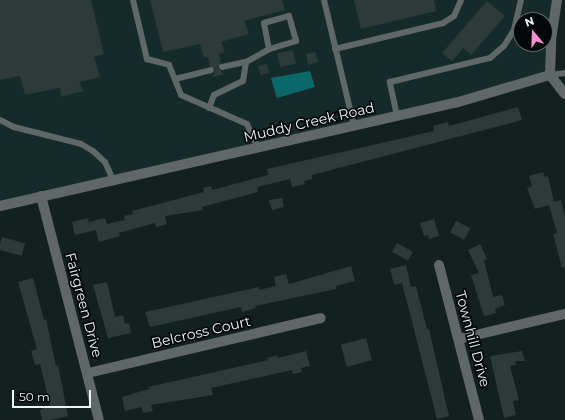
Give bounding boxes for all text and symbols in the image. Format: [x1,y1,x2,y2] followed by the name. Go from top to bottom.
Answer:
[513,12,553,52] north arrow
[523,14,536,30] text: N
[242,99,376,145] street label: Muddy Creek Road
[62,251,106,359] street label: Fairgreen Drive
[452,289,494,389] street label: Townhill Drive
[150,312,252,352] street label: Belcross Court
[14,382,93,408] scale bar
[19,389,50,404] text: 50 m

